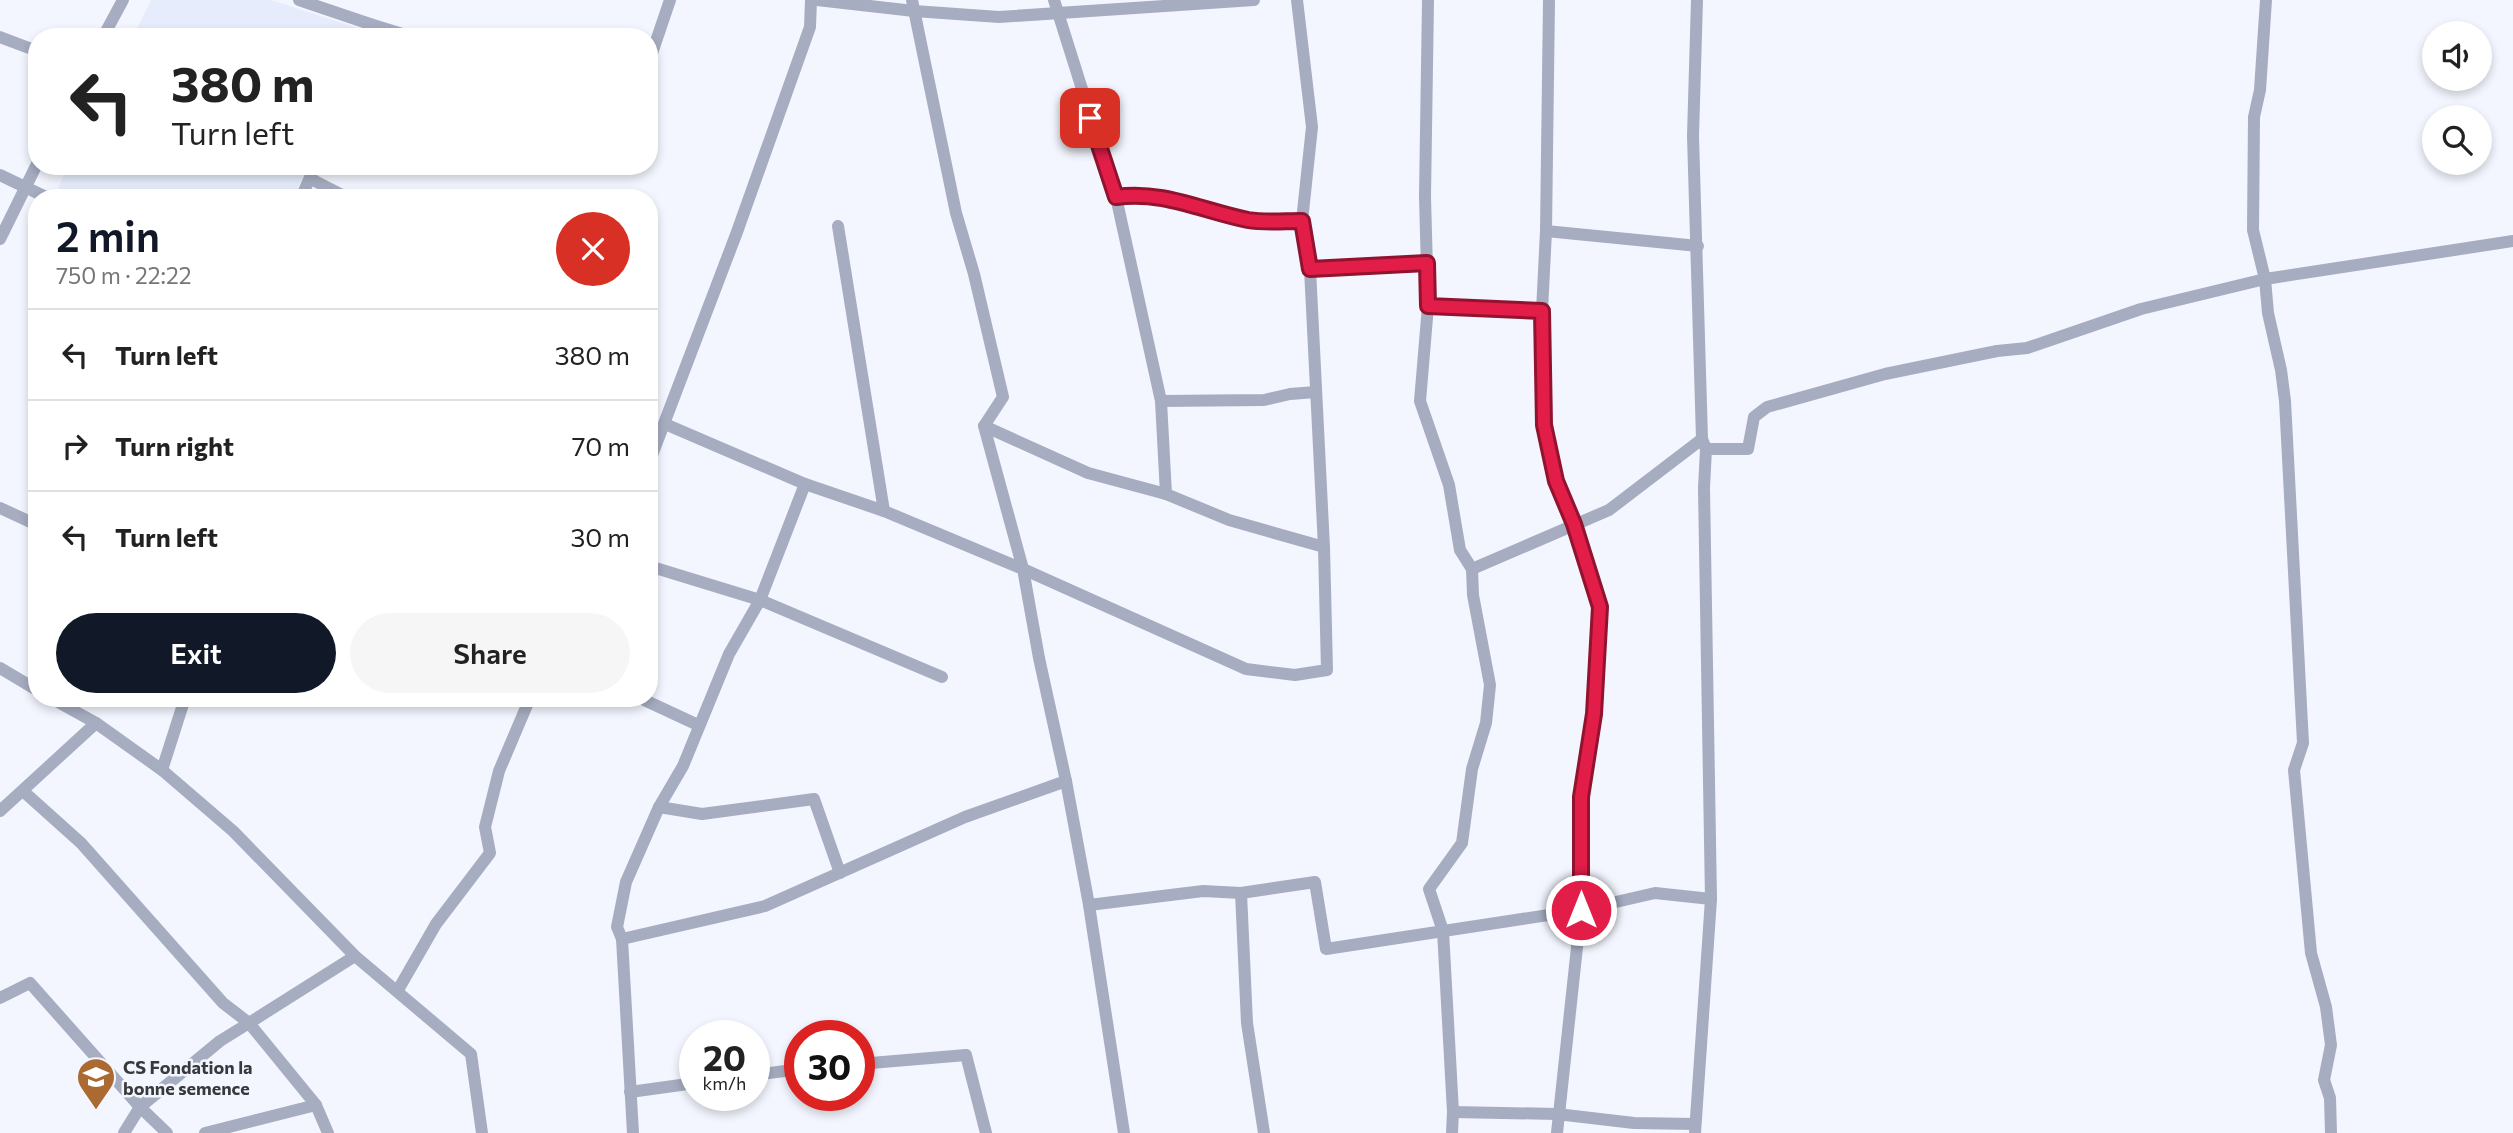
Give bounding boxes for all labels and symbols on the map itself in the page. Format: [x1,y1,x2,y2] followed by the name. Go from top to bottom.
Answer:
[1060,88,1120,148] pin
[1544,873,1618,947] position arrow
[784,1020,875,1111] speed limit sign: 30
[75,1056,117,1111] school or university icon: CS Fondation la bonne semence
[123,1056,253,1099] place label: CS Fondation la bonne semence

